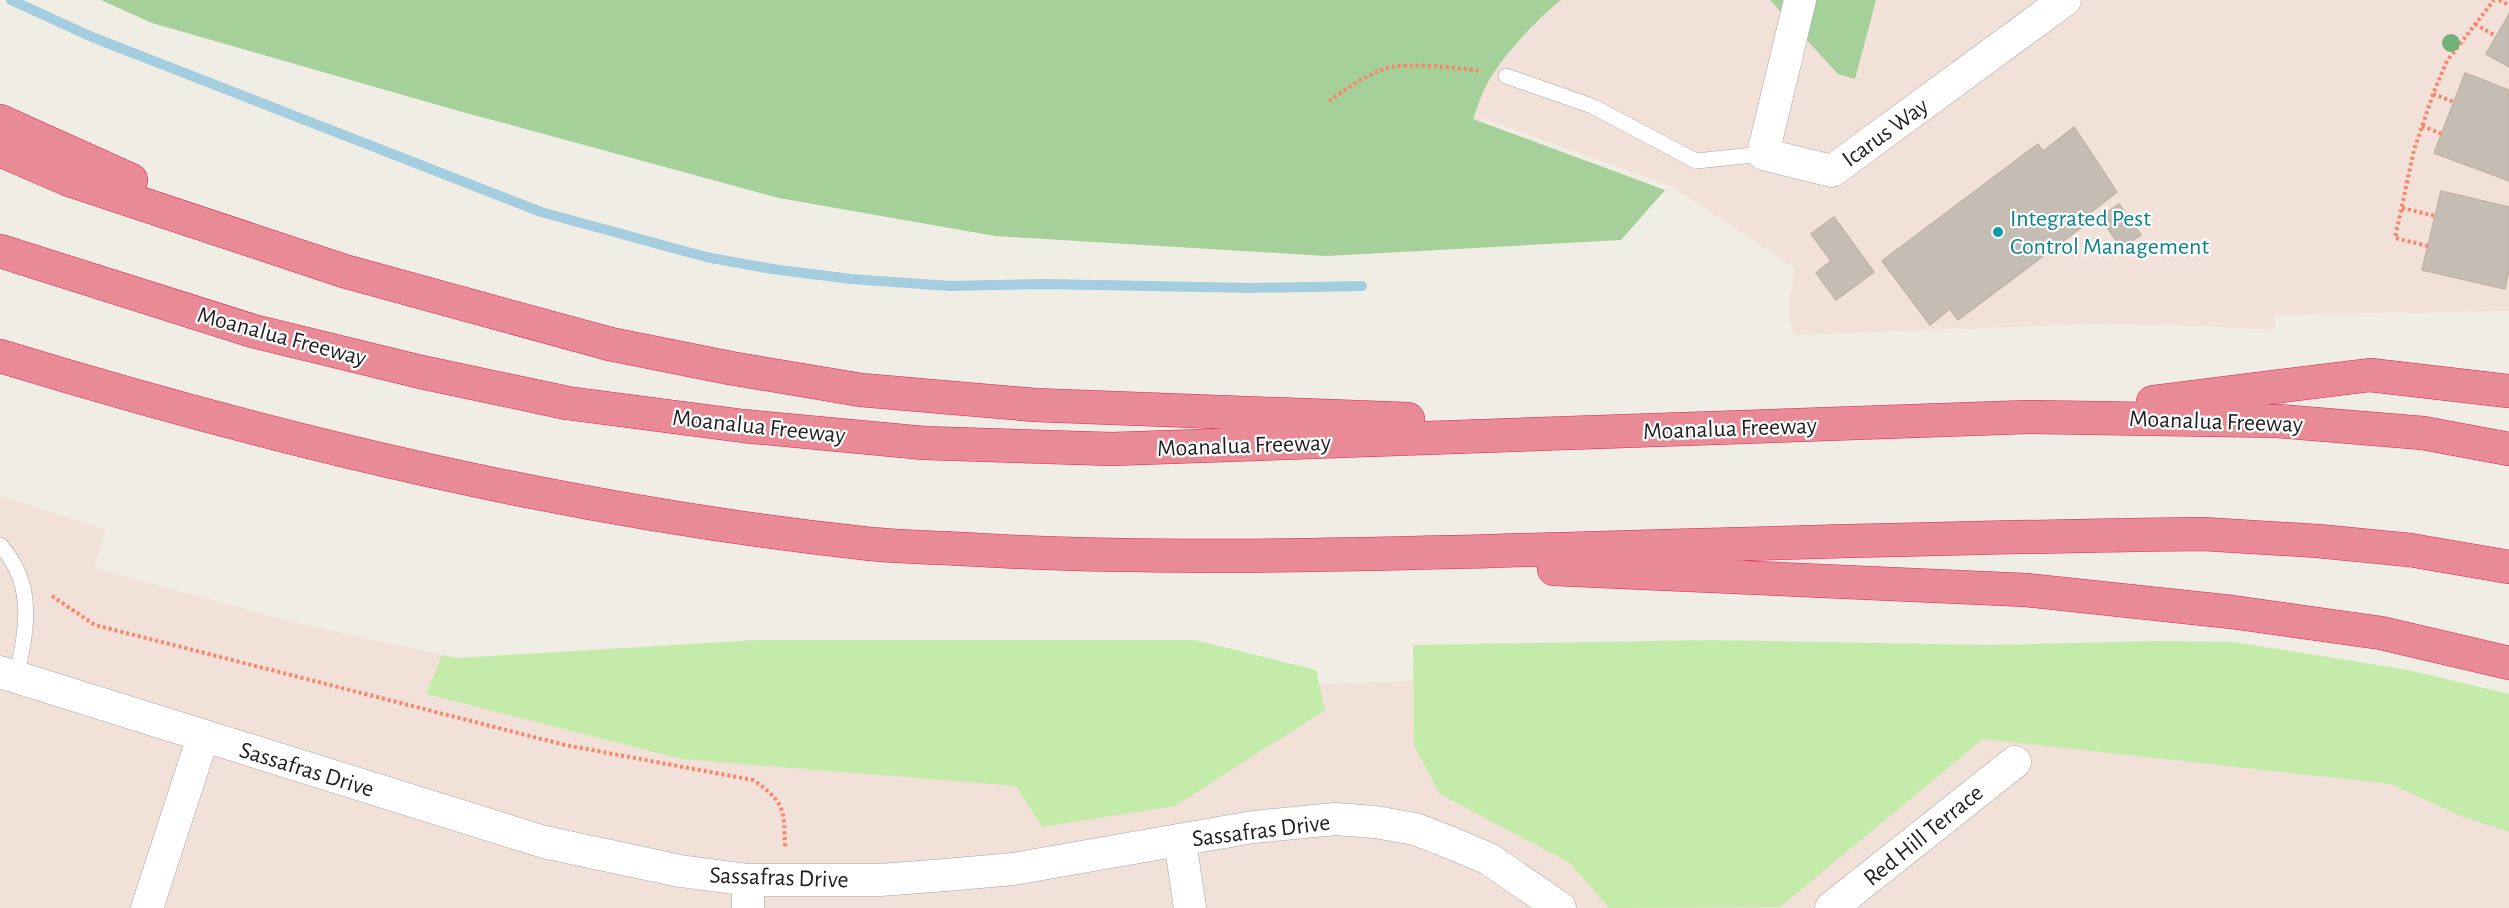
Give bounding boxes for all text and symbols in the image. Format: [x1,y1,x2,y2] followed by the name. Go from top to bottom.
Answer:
[1838,94,1933,172] street label: Icarus Way
[2010,207,2209,259] place label: Integrated Pest Control Management
[1991,225,2005,239] marker: Integrated Pest Control Management
[195,303,369,371] street label: Moanalua Freeway
[671,406,847,448] street label: Moanalua Freeway
[2129,407,2303,437] street label: Moanalua Freeway
[1643,414,1817,444] street label: Moanalua Freeway
[1157,431,1331,461] street label: Moanalua Freeway
[237,738,377,802] street label: Sassafras Drive
[1859,781,1988,891] street label: Red Hill Terrace
[1191,811,1332,851] street label: Sassafras Drive
[709,864,849,892] street label: Sassafras Drive

